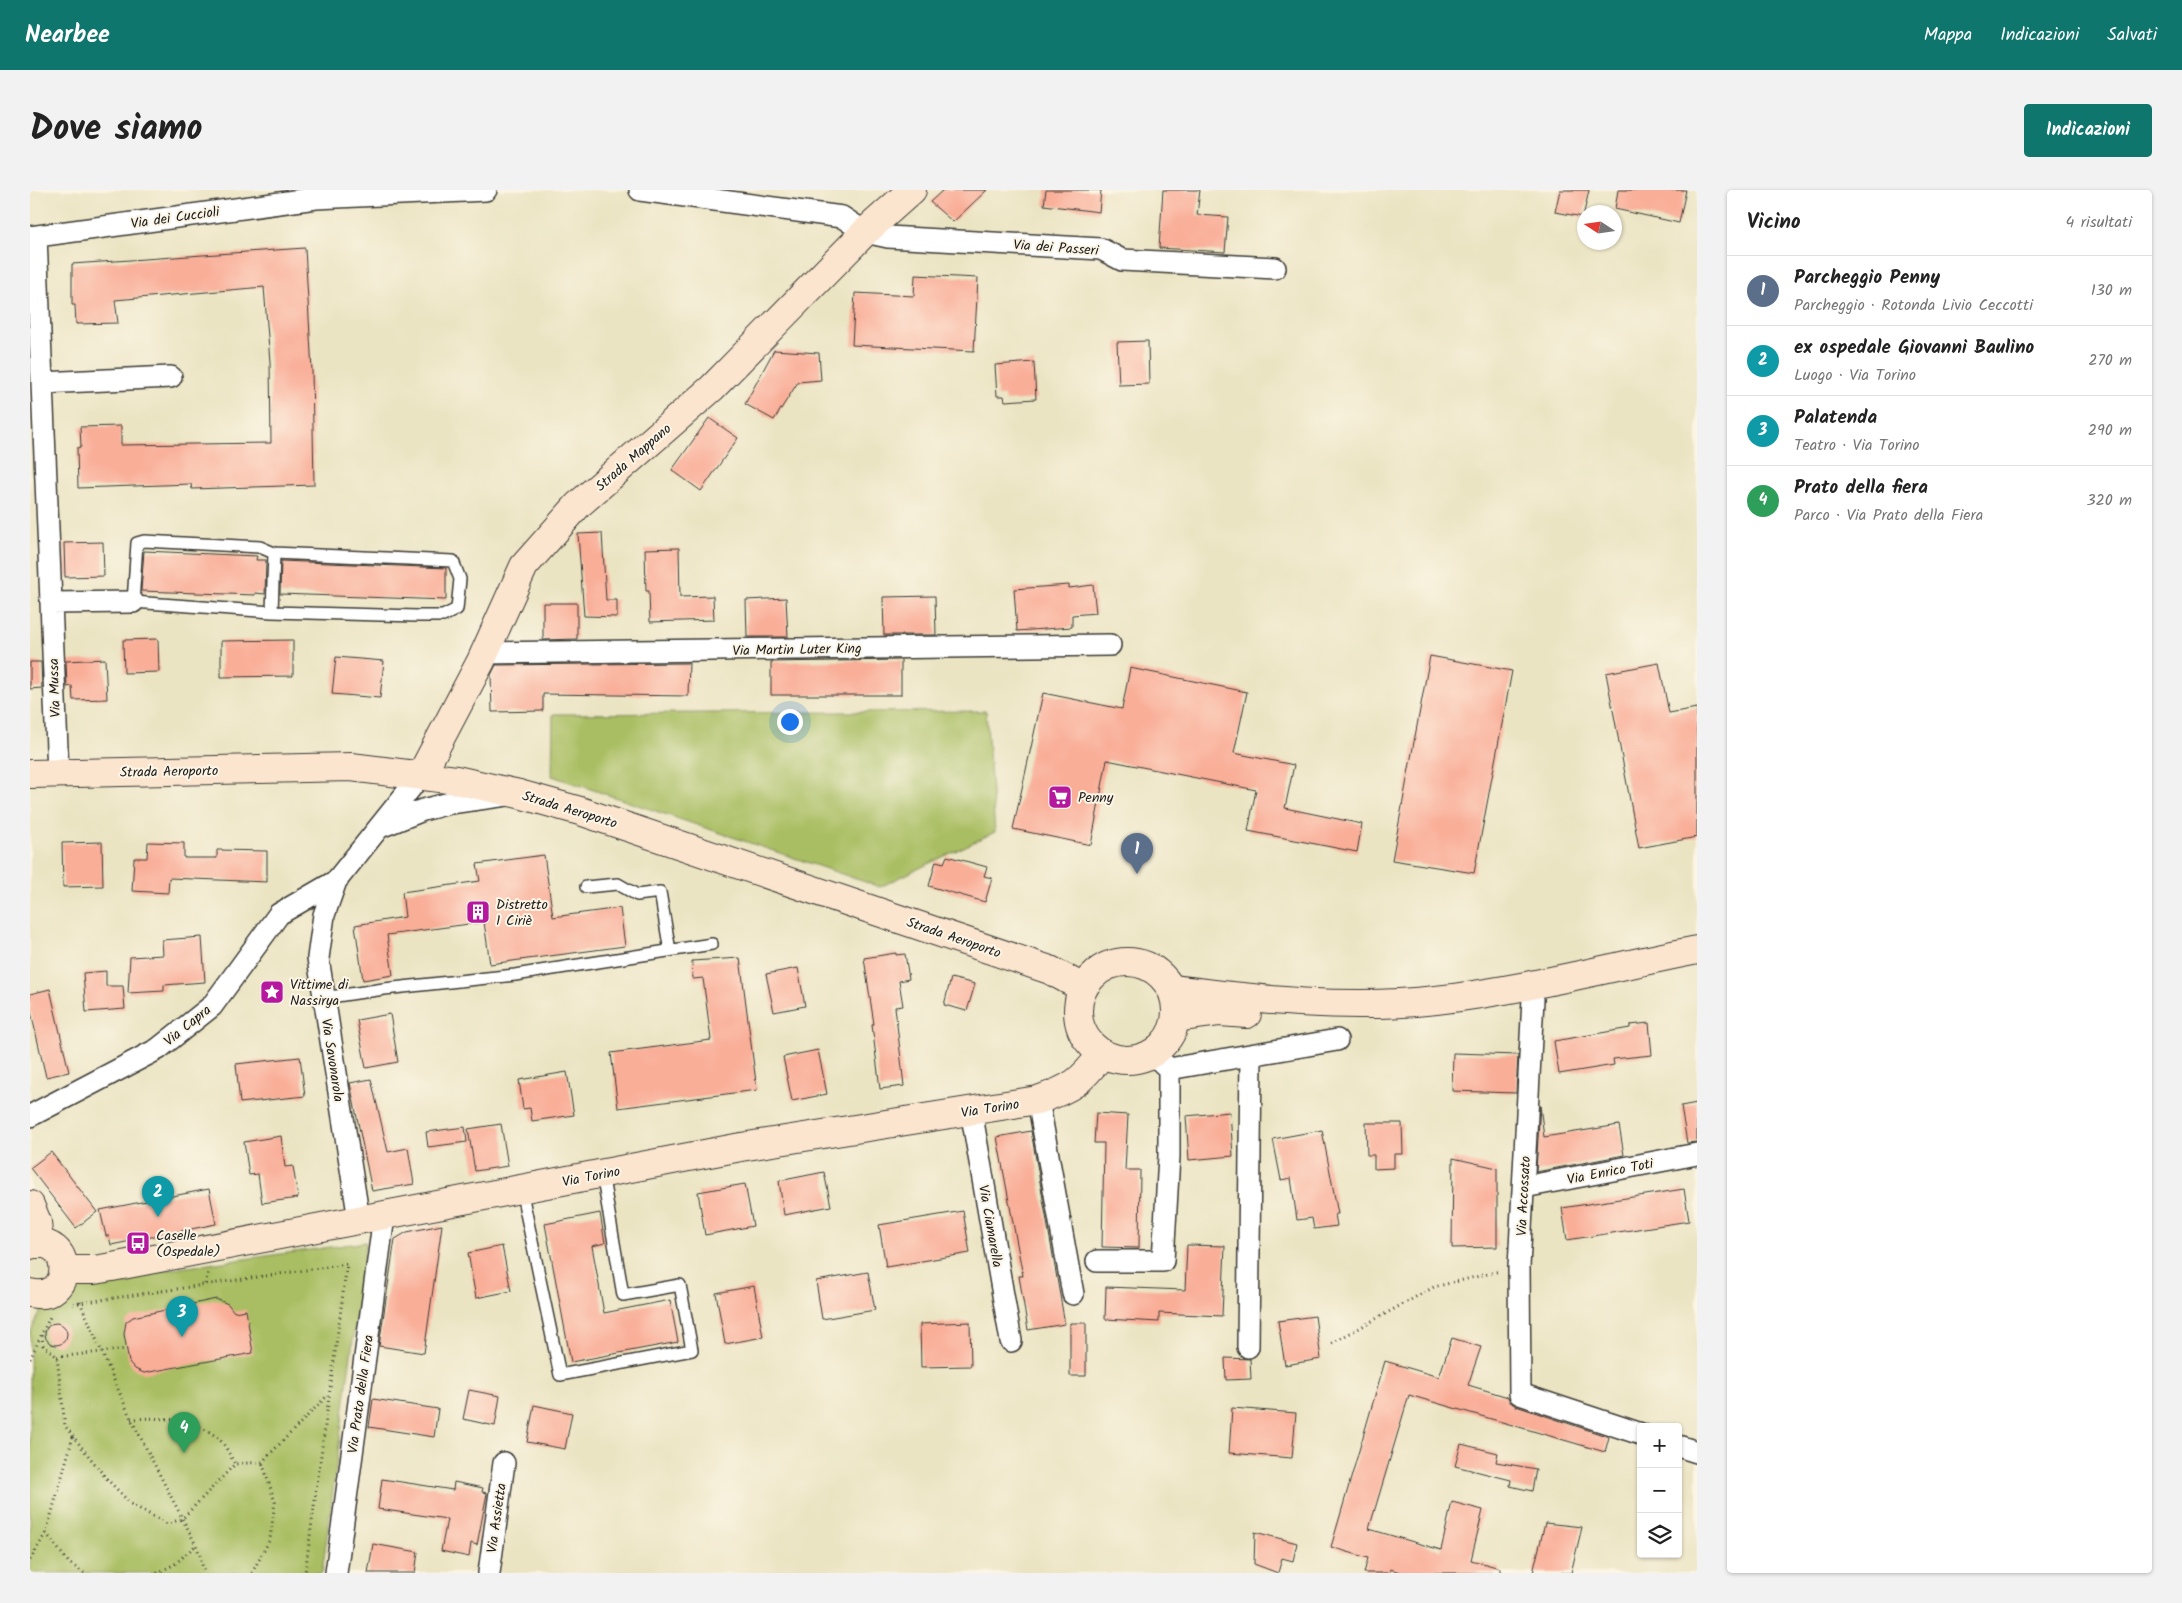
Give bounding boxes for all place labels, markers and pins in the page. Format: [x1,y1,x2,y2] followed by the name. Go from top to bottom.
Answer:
[1047,784,1073,810] supermarket icon: Penny
[1078,787,1114,809] place label: Penny
[1121,833,1153,874] pin: 1
[496,894,548,932] place label: Distretto 1 Ciriè
[465,899,491,925] building icon: Distretto 1 Ciriè
[290,974,349,1012] place label: Vittime di Nassirya
[259,979,285,1005] place icon: Vittime di Nassirya
[142,1176,174,1217] pin: 2
[156,1225,221,1263] place label: Caselle (Ospedale)
[125,1230,151,1256] bus stop icon: Caselle (Ospedale)
[166,1296,198,1337] pin: 3
[168,1412,200,1453] pin: 4

